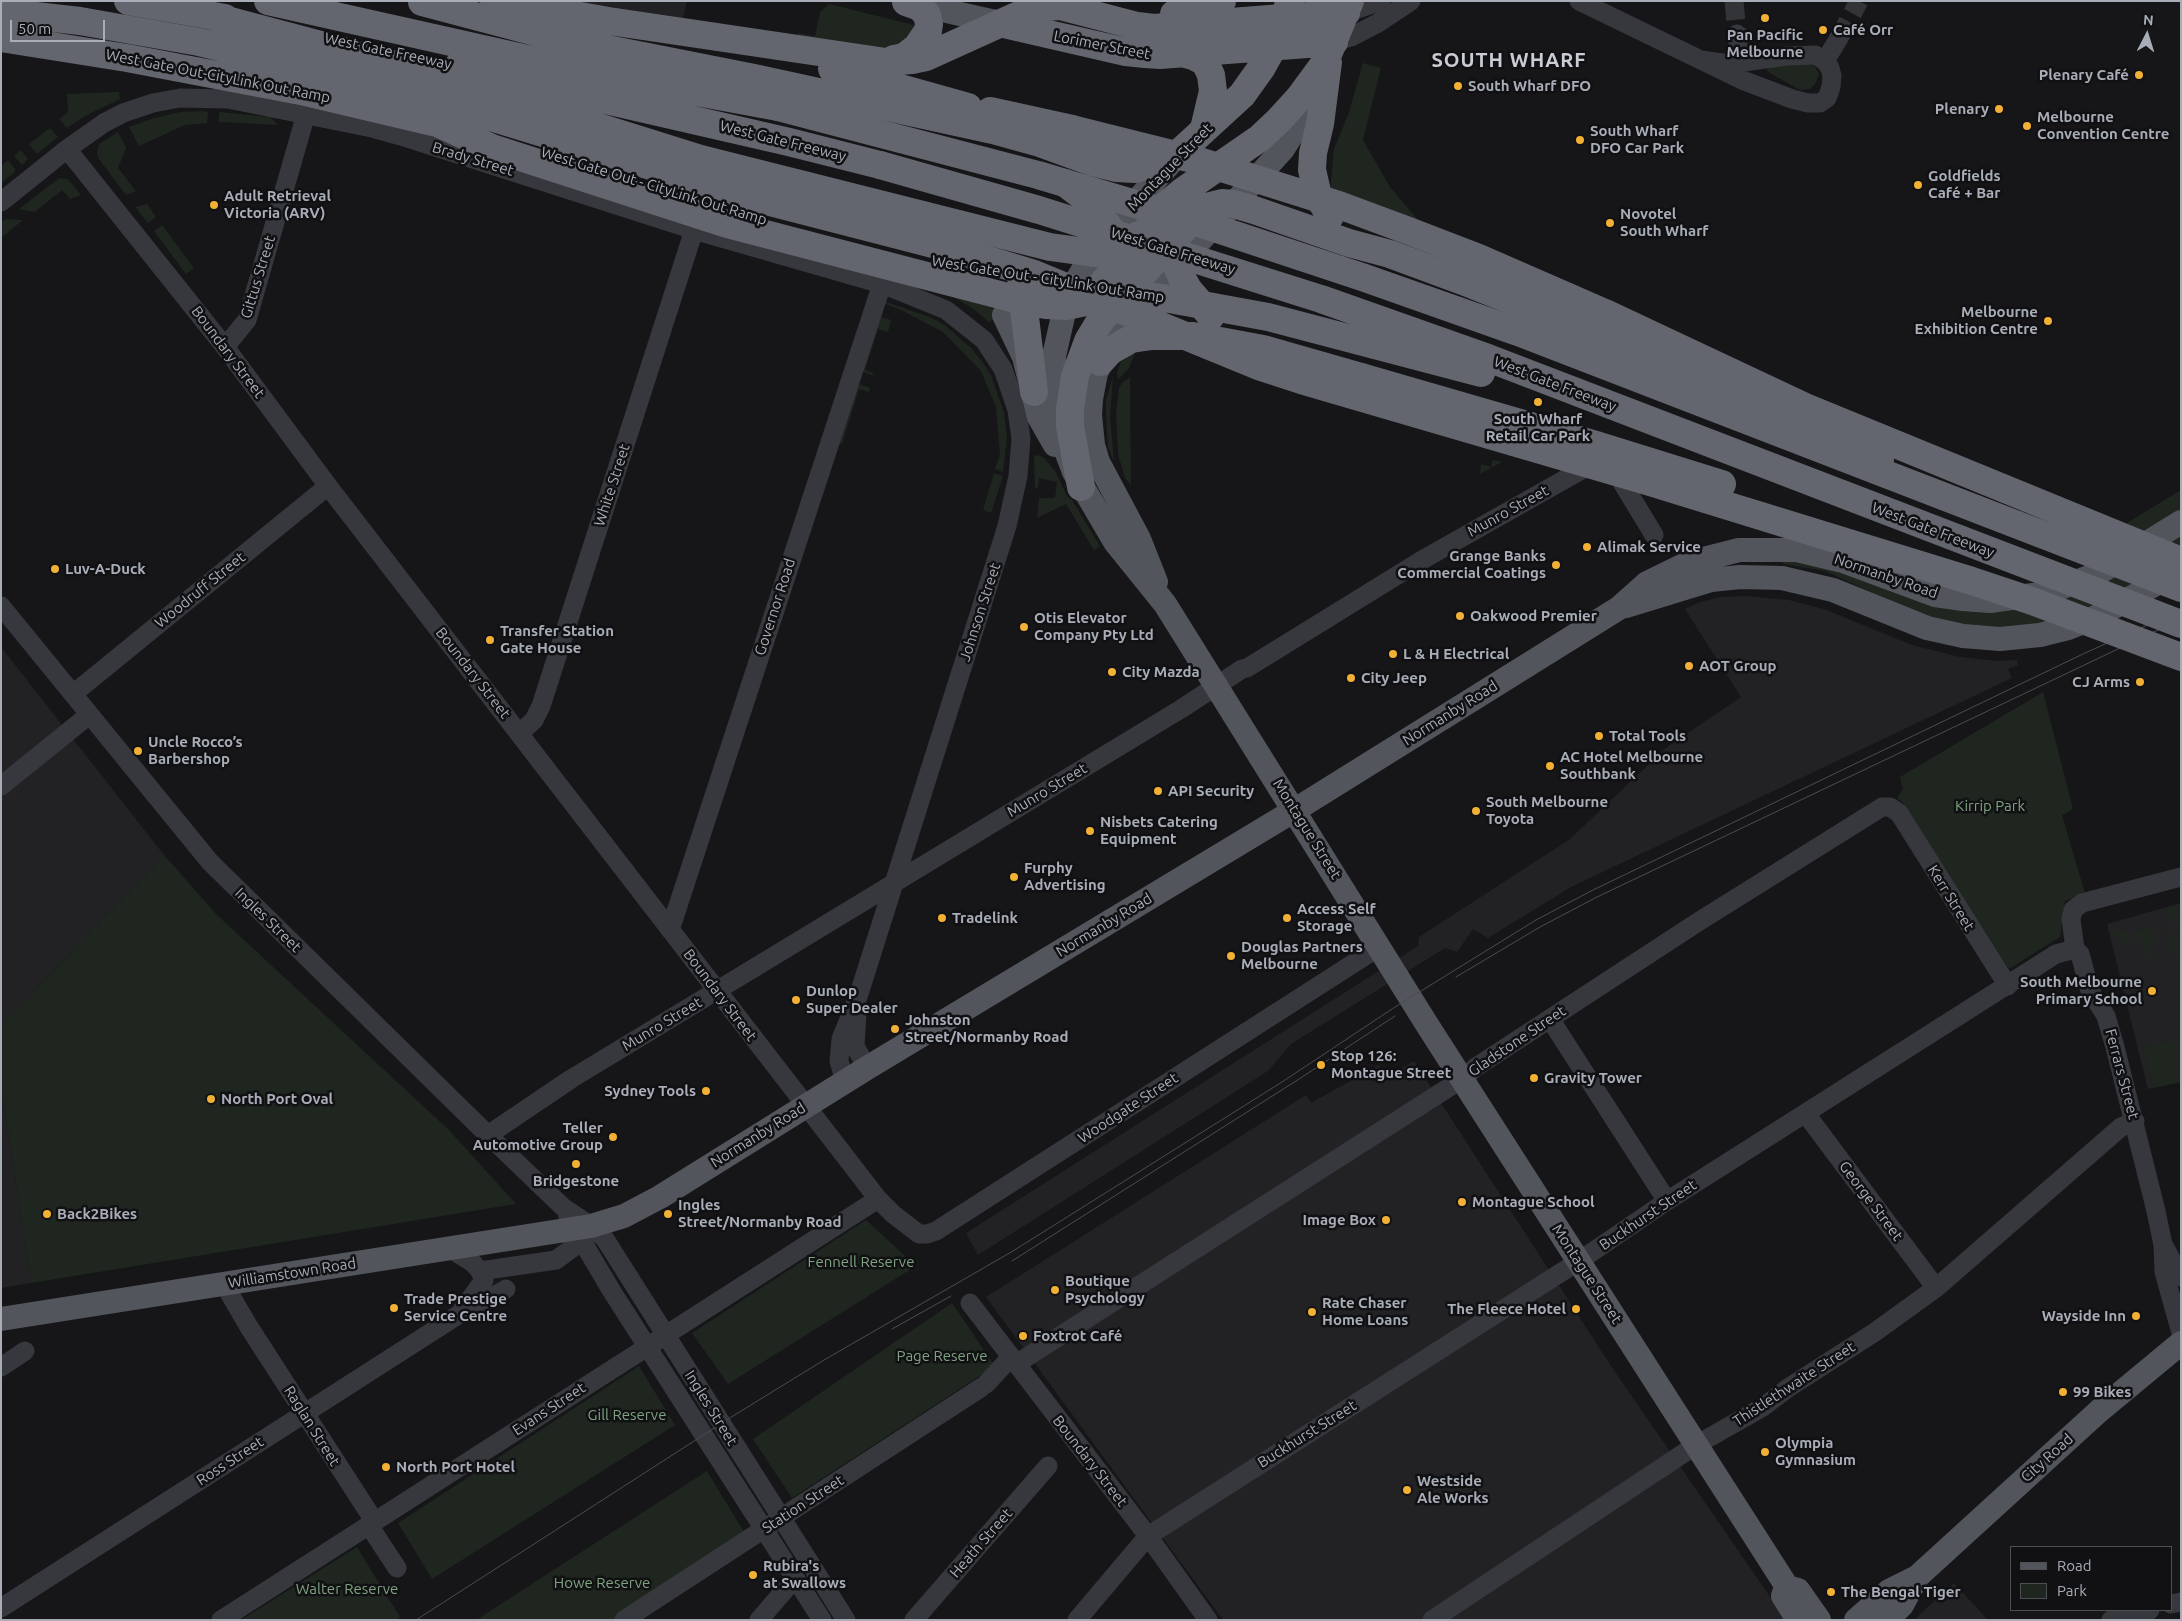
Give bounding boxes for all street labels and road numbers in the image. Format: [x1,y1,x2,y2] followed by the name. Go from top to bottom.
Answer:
[1052,27,1152,63] street label: Lorimer Street
[323,29,453,73] street label: West Gate Freeway
[104,45,332,107] street label: West Gate Out-CityLink Out Ramp
[718,117,848,165] street label: West Gate Freeway
[1124,119,1216,215] street label: Montague Street
[430,138,516,180] street label: Brady Street
[539,143,769,229] street label: West Gate Out - CityLink Out Ramp
[1108,223,1238,279] street label: West Gate Freeway
[237,233,279,321] street label: Gittus Street
[930,252,1166,306] street label: West Gate Out - CityLink Out Ramp
[188,302,268,402] street label: Boundary Street
[1491,352,1619,416] street label: West Gate Freeway
[590,442,634,528] street label: White Street
[1464,481,1552,541] street label: Munro Street
[1869,498,1997,562] street label: West Gate Freeway
[151,548,249,632] street label: Woodruff Street
[1832,550,1940,602] street label: Normanby Road
[751,556,799,658] street label: Governor Road
[956,561,1004,663] street label: Johnson Street
[432,624,514,722] street label: Boundary Street
[1399,677,1501,749] street label: Normanby Road
[1004,759,1090,821] street label: Munro Street
[1269,776,1345,882] street label: Montague Street
[1924,862,1978,934] street label: Kerr Street
[231,884,305,956] street label: Ingles Street
[1053,889,1155,961] street label: Normanby Road
[680,945,760,1045] street label: Boundary Street
[619,993,705,1055] street label: Munro Street
[1465,1002,1569,1080] street label: Gladstone Street
[2101,1027,2143,1121] street label: Ferrars Street
[1075,1069,1181,1147] street label: Woodgate Street
[707,1099,809,1171] street label: Normanby Road
[1835,1158,1907,1244] street label: George Street
[1596,1176,1700,1254] street label: Buckhurst Street
[1548,1221,1626,1327] street label: Montague Street
[227,1254,357,1292] street label: Williamstown Road
[1730,1338,1858,1430] street label: Thistlethwaite Street
[681,1367,741,1449] street label: Ingles Street
[509,1379,589,1439] street label: Evans Street
[280,1383,344,1469] street label: Raglan Street
[1254,1396,1360,1472] street label: Buckhurst Street
[1049,1412,1131,1510] street label: Boundary Street
[2017,1430,2077,1486] street label: City Road
[193,1433,267,1489] street label: Ross Street
[759,1471,847,1537] street label: Station Street
[946,1505,1016,1581] street label: Heath Street

